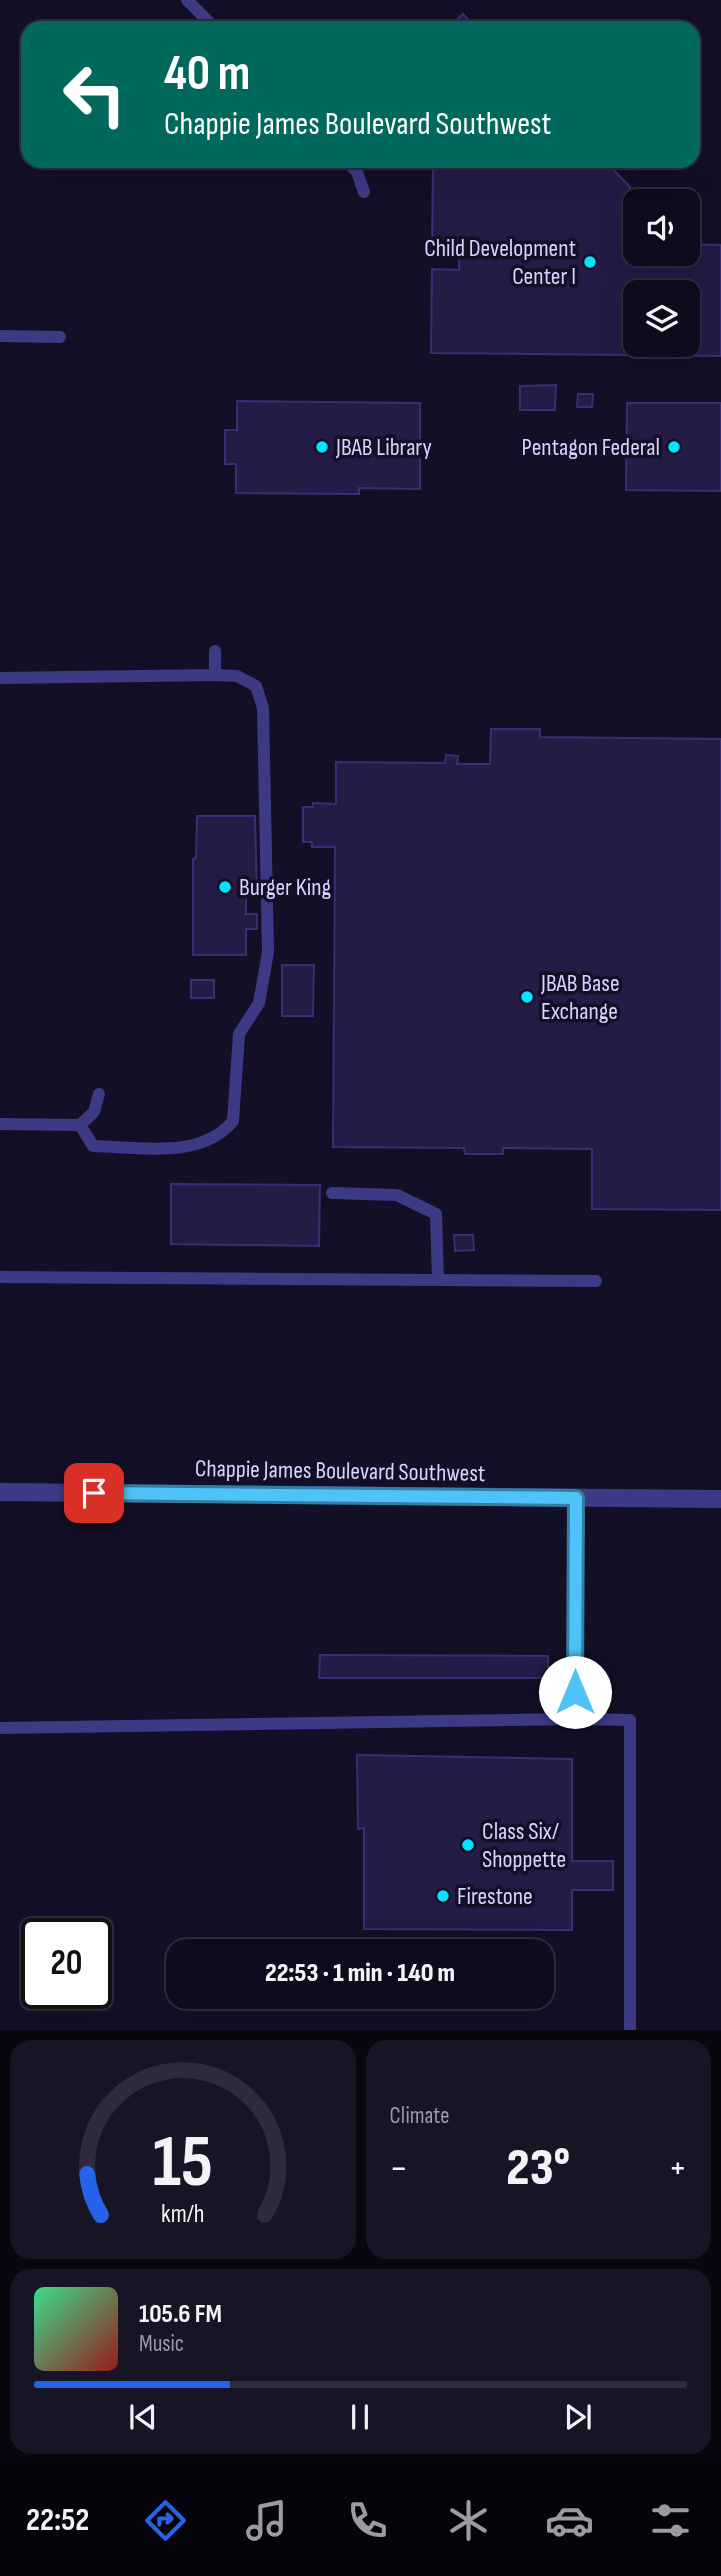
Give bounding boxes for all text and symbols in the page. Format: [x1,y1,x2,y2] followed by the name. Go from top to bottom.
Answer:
[164,45,250,104] text: 40 m
[49,49,140,140] icon: left
[164,105,551,144] text: Chappie James Boulevard Southwest
[623,189,700,357] map controls
[623,189,700,266] button: sound
[424,234,576,291] place label: Child Development Center I
[582,254,598,270] marker: Child Development Center I
[623,280,700,357] button: layers
[335,433,432,462] place label: JBAB Library
[522,433,660,462] place label: Pentagon Federal
[314,439,330,455] marker: JBAB Library
[666,439,682,455] marker: Pentagon Federal
[239,873,331,902] place label: Burger King
[217,879,233,895] marker: Burger King
[540,969,620,1026] place label: JBAB Base Exchange
[519,989,535,1005] marker: JBAB Base Exchange
[195,1454,485,1488] street label: Chappie James Boulevard Southwest
[64,1463,124,1523] pin
[75,1474,113,1512] icon: arrive
[538,1655,612,1729] position arrow
[482,1817,566,1874] place label: Class Six/ Shoppette
[460,1837,476,1853] marker: Class Six/ Shoppette
[457,1882,533,1911] place label: Firestone
[435,1888,451,1904] marker: Firestone
[21,1918,112,2009] speed limit sign: 20
[265,1958,455,1989] text: 22:53 · 1 min · 140 m
[390,2102,449,2130] text: Climate
[152,2120,213,2208] text: 15
[506,2137,570,2200] text: 23°
[390,2146,408,2191] text: −
[668,2146,687,2191] text: +
[161,2199,204,2230] text: km/h
[139,2299,222,2330] text: 105.6 FM
[139,2330,184,2358] text: Music
[124,2398,162,2436] icon: previous
[341,2398,379,2436] icon: pause
[559,2398,597,2436] icon: next
[141,2496,190,2545] icon: directions
[242,2496,291,2545] icon: music
[343,2496,392,2545] icon: phone
[444,2496,493,2545] icon: climate
[545,2496,594,2545] icon: car
[646,2496,695,2545] icon: filters
[26,2501,89,2540] text: 22:52

